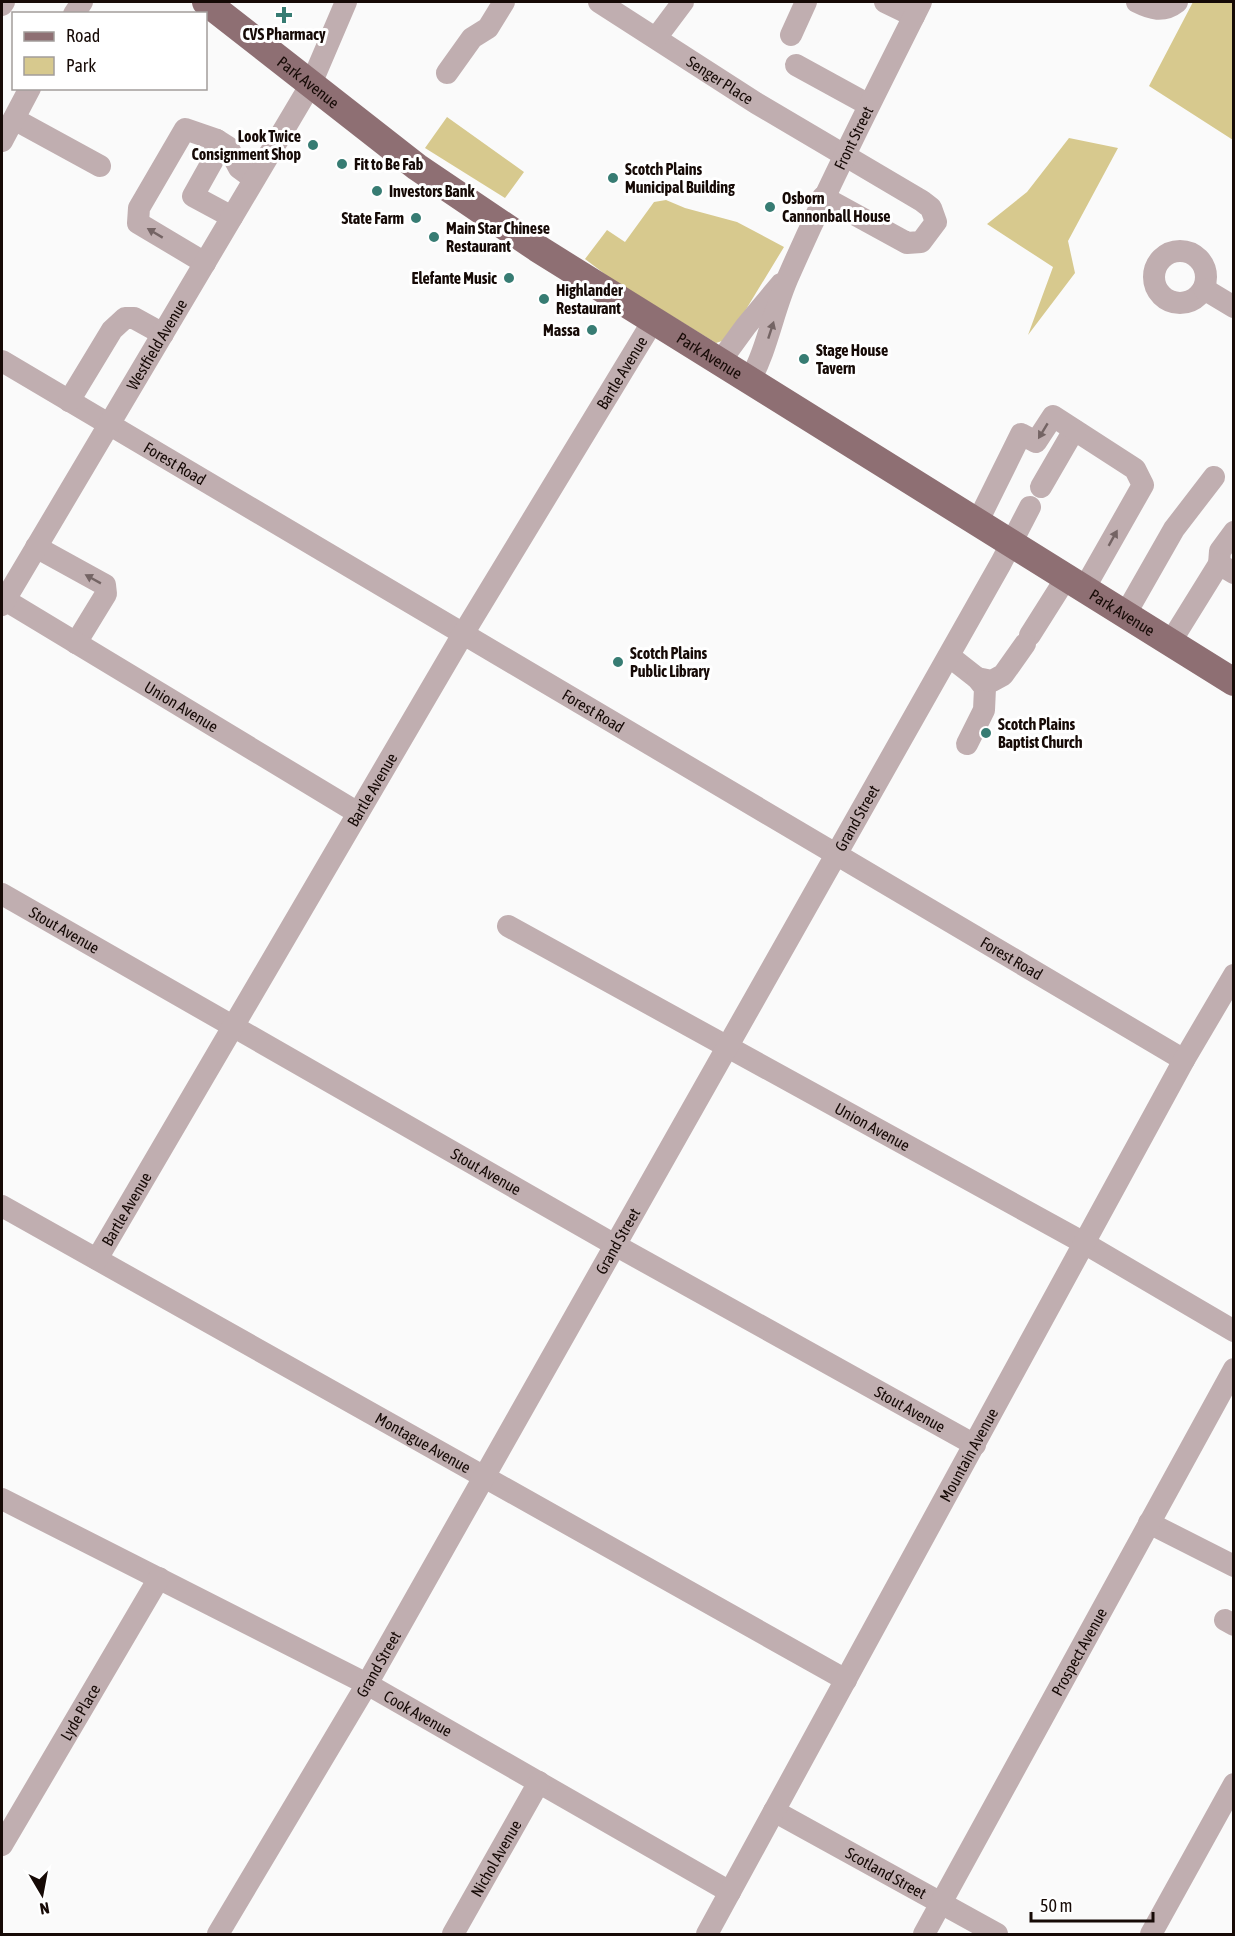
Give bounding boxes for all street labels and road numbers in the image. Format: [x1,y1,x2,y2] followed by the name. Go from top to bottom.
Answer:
[274,52,343,112] street label: Park Avenue
[684,52,757,108] street label: Senger Place
[830,103,877,172] street label: Front Street
[123,296,190,393] street label: Westfield Avenue
[674,328,745,383] street label: Park Avenue
[593,333,651,412] street label: Bartle Avenue
[141,438,209,489] street label: Forest Road
[1086,585,1158,639] street label: Park Avenue
[141,677,221,736] street label: Union Avenue
[559,685,627,736] street label: Forest Road
[343,750,400,830] street label: Bartle Avenue
[831,781,883,854] street label: Grand Street
[26,903,103,957] street label: Stout Avenue
[977,933,1046,983] street label: Forest Road
[832,1099,913,1154] street label: Union Avenue
[448,1144,524,1198] street label: Stout Avenue
[98,1169,155,1249] street label: Bartle Avenue
[592,1204,644,1277] street label: Grand Street
[872,1382,948,1436] street label: Stout Avenue
[936,1405,1001,1505] street label: Mountain Avenue
[372,1409,474,1476] street label: Montague Avenue
[1048,1605,1110,1699] street label: Prospect Avenue
[352,1627,404,1700] street label: Grand Street
[57,1681,104,1744] street label: Lyde Place
[381,1687,455,1740] street label: Cook Avenue
[467,1817,525,1900] street label: Nichol Avenue
[843,1843,930,1902] street label: Scotland Street

